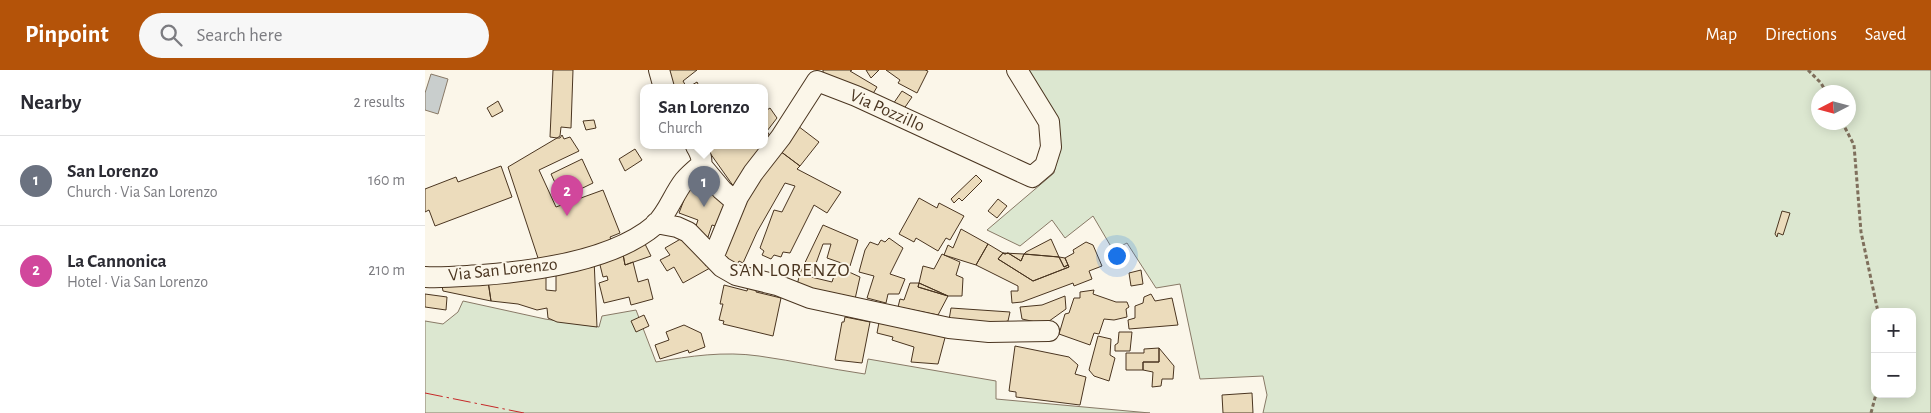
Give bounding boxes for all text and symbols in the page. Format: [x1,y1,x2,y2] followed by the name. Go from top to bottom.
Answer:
[139,13,489,58] search box
[157,21,185,49] icon: search
[25,23,109,47] text: Pinpoint
[197,26,283,45] text: Search here
[1706,26,1737,44] text: Map
[1765,26,1837,44] text: Directions
[1865,26,1906,44] text: Saved
[640,84,768,149] popup
[1811,85,1856,130] north arrow
[847,87,927,136] street label: Via Pozzillo
[20,92,81,113] text: Nearby
[353,94,405,110] text: 2 results
[658,98,750,117] text: San Lorenzo
[658,120,703,136] text: Church
[67,162,158,181] text: San Lorenzo
[688,166,720,207] pin: 1
[33,172,39,188] text: 1
[368,172,405,188] text: 160 m
[551,175,583,216] pin: 2
[67,184,218,200] text: Church · Via San Lorenzo
[1104,243,1130,269] your location
[67,252,167,271] text: La Cannonica
[448,255,559,285] street label: Via San Lorenzo
[729,261,851,280] district label: SAN LORENZO
[32,262,40,278] text: 2
[368,262,405,278] text: 210 m
[67,274,208,290] text: Hotel · Via San Lorenzo
[1871,308,1916,398] map controls
[1871,308,1916,353] button: +
[1871,353,1916,398] button: −

